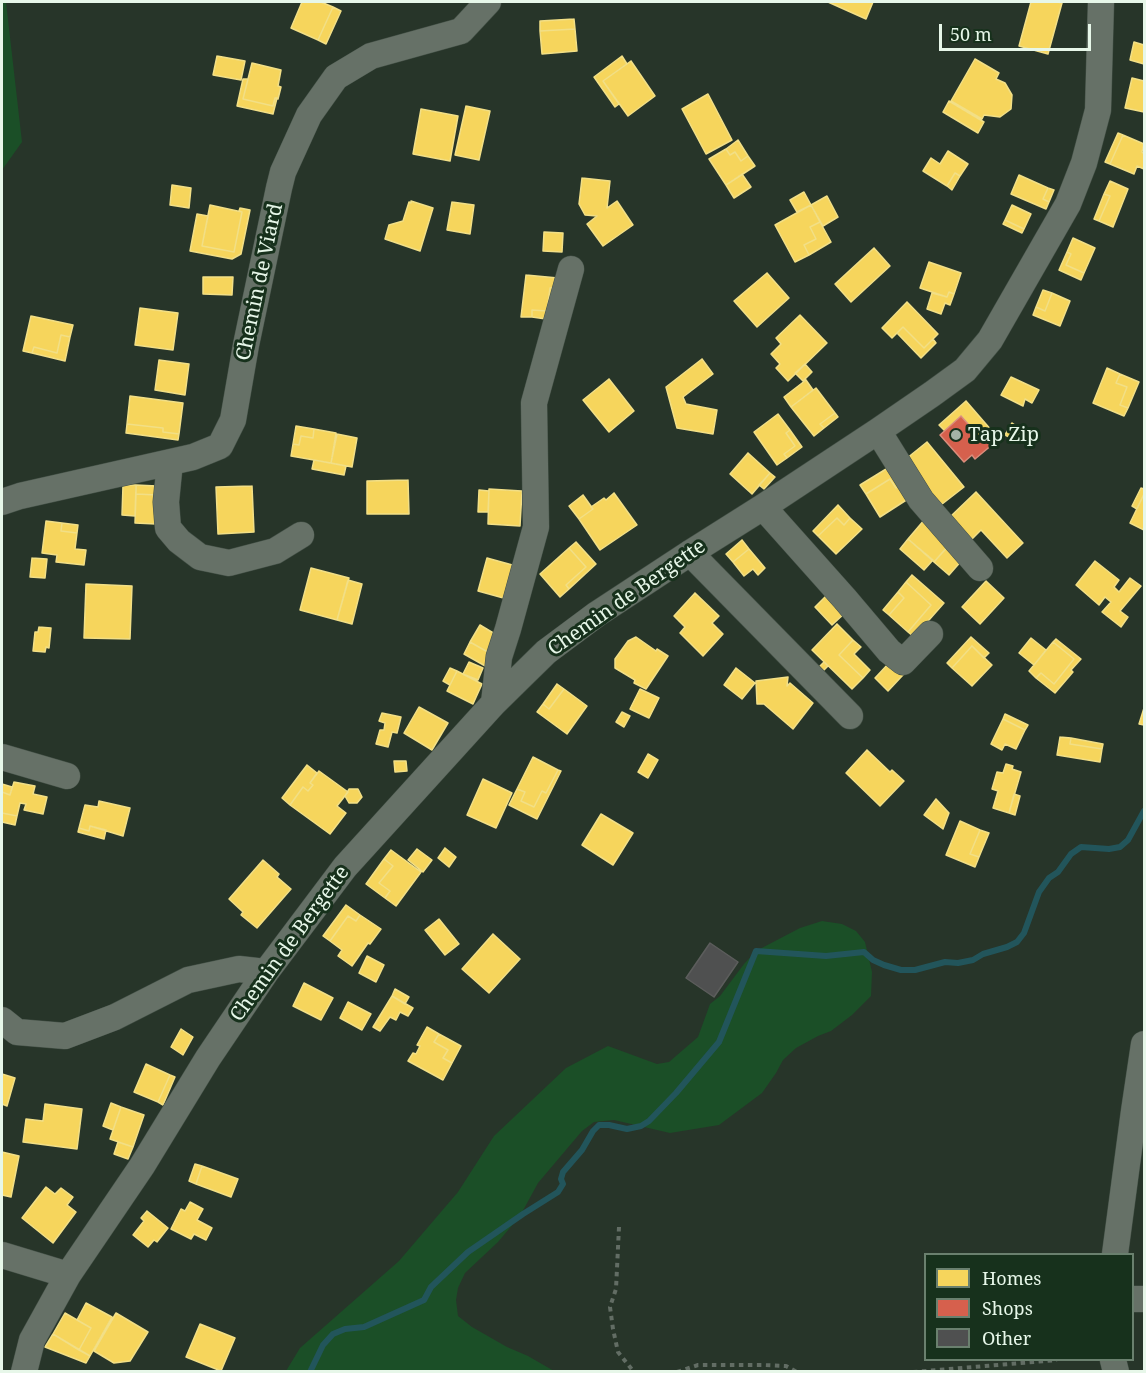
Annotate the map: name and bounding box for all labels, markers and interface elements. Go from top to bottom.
scale bar [942,12,1094,50]
text: 50 m [950,22,992,46]
street label: Chemin de Viard [232,201,288,363]
place label: Tap Zip [968,423,1039,447]
marker: Tap Zip [949,428,963,442]
street label: Chemin de Bergette [544,535,710,661]
street label: Chemin de Bergette [225,861,355,1027]
legend [924,1253,1134,1361]
text: Homes [982,1266,1041,1290]
text: Shops [982,1296,1033,1320]
text: Other [982,1326,1031,1350]

